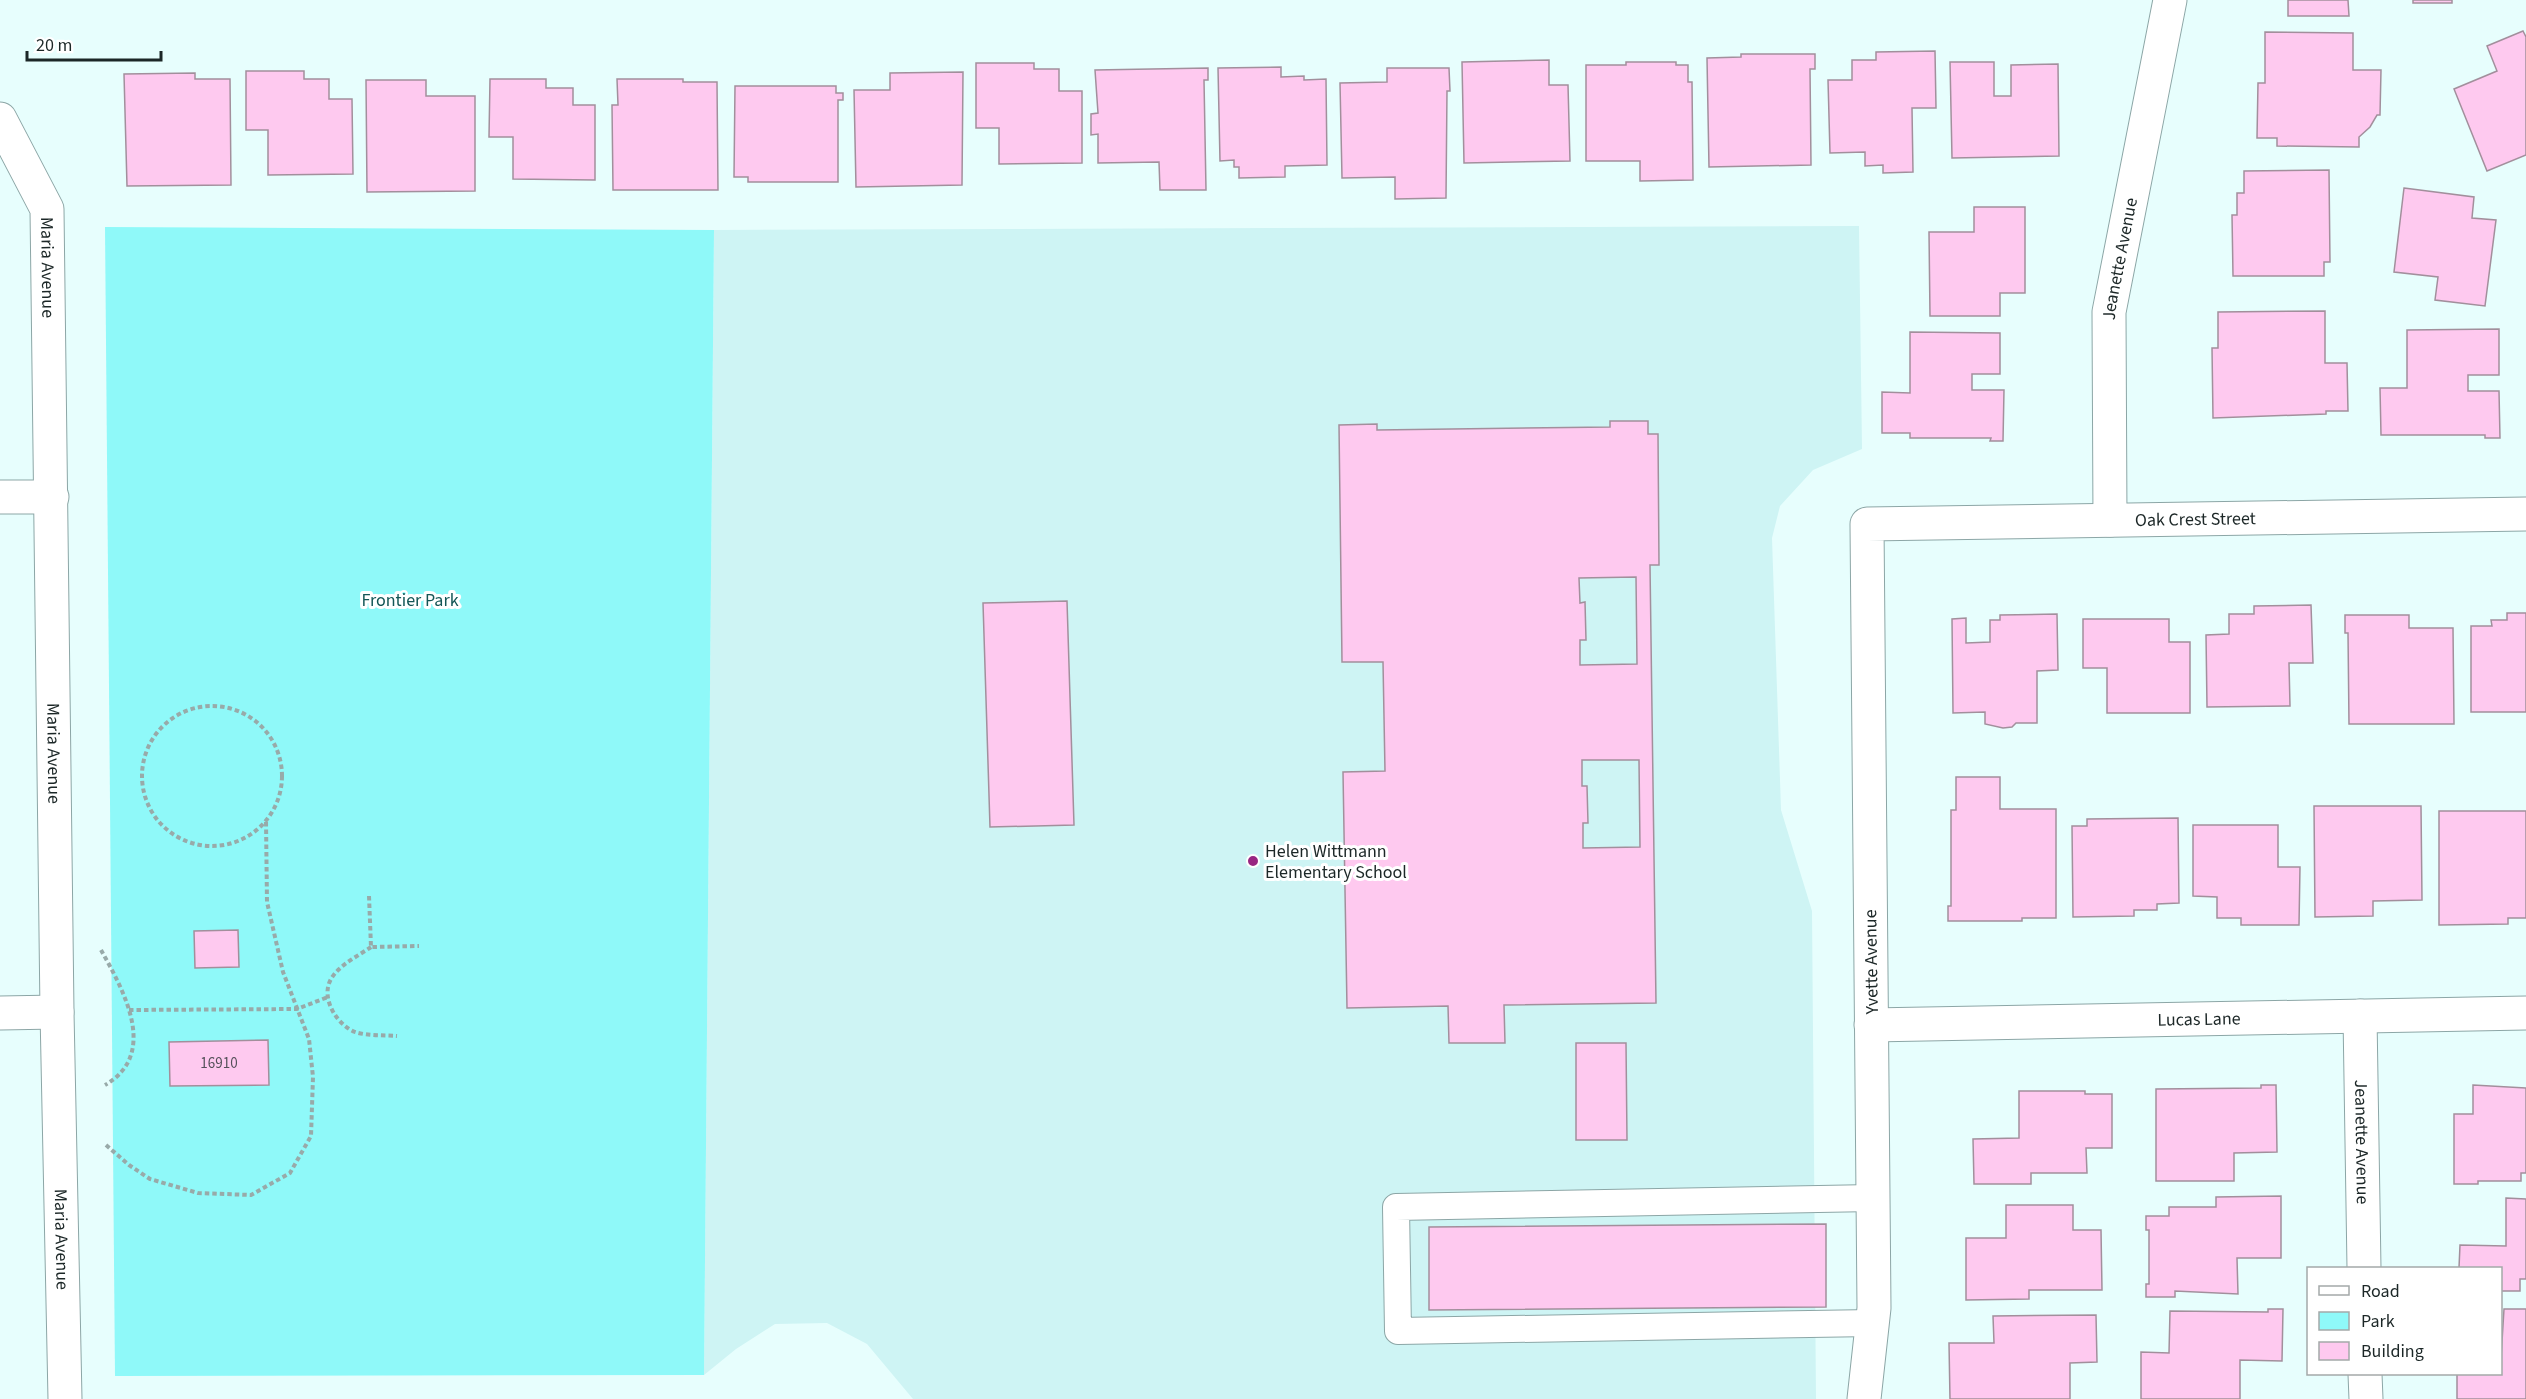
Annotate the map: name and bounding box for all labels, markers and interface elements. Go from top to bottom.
scale bar [27,24,160,62]
text: 20 m [36,33,72,58]
street label: Jeanette Avenue [2097,195,2144,320]
street label: Maria Avenue [34,217,60,318]
street label: Oak Crest Street [2135,506,2256,533]
park label: Frontier Park [361,588,459,613]
street label: Maria Avenue [40,703,66,804]
place label: Helen Wittmann Elementary School [1265,839,1407,885]
marker: Helen Wittmann Elementary School [1246,854,1260,868]
street label: Yvette Avenue [1858,909,1885,1016]
street label: Lucas Lane [2157,1006,2241,1033]
house number: 16910 [200,1053,238,1074]
street label: Jeanette Avenue [2348,1079,2375,1205]
street label: Maria Avenue [48,1189,75,1290]
legend [2307,1267,2502,1375]
text: Road [2361,1279,2400,1304]
text: Park [2361,1309,2395,1334]
text: Building [2361,1339,2424,1364]

